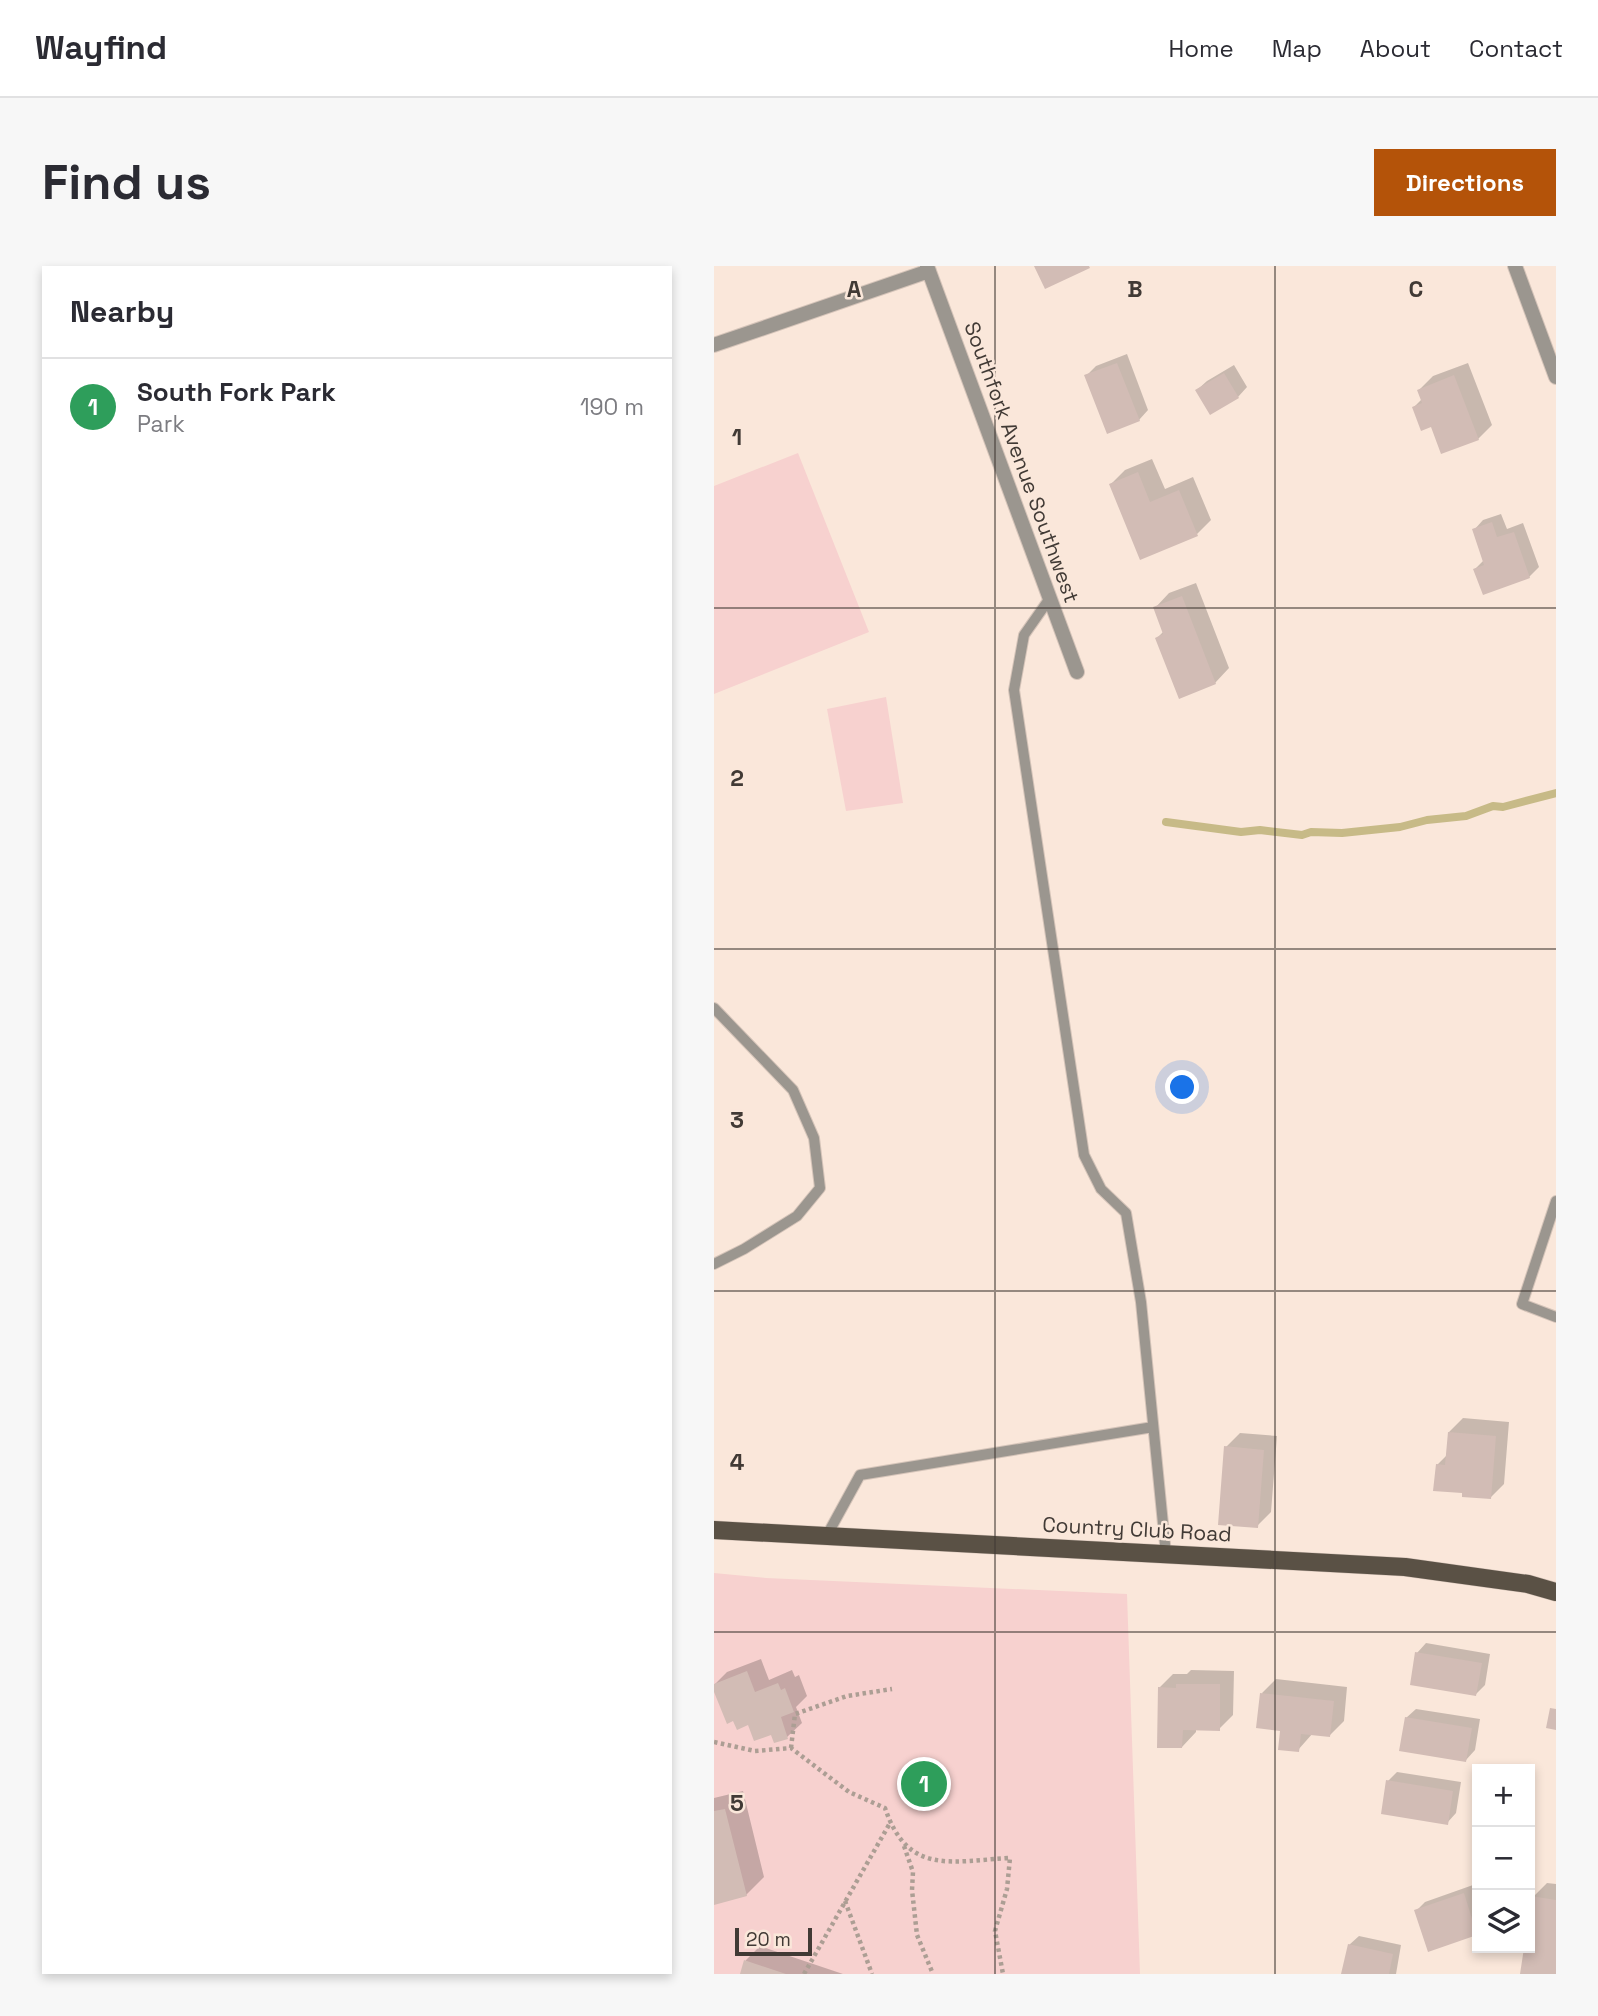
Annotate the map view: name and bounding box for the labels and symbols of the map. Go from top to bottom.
text: A [847,274,862,304]
text: B [1127,274,1143,304]
text: C [1409,274,1423,304]
street label: Southfork Avenue Southwest [958,318,1086,606]
text: 1 [732,422,742,452]
text: 2 [730,763,744,793]
your location [1165,1070,1199,1104]
text: 3 [730,1105,744,1135]
text: 4 [730,1447,745,1477]
street label: Country Club Road [1042,1511,1232,1547]
pin: 1 [901,1758,947,1810]
text: 5 [730,1788,744,1818]
scale bar [735,1925,812,1957]

